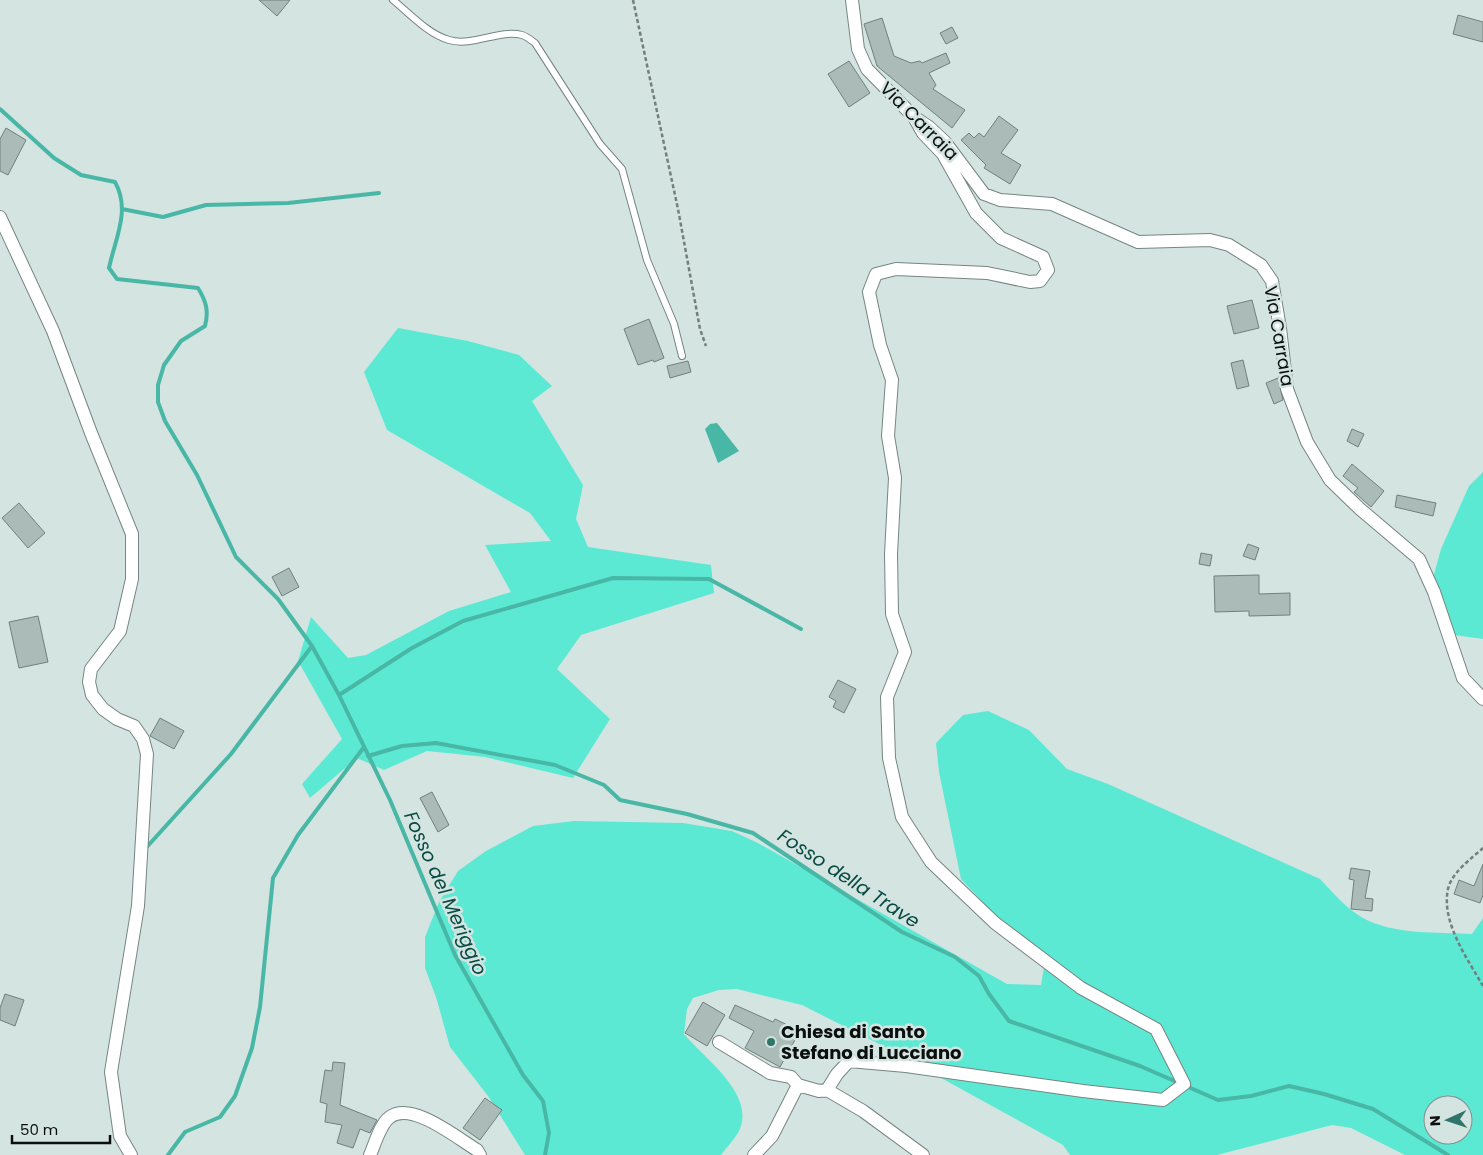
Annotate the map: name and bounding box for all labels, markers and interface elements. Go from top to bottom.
street label: Via Carraia [875,76,964,165]
street label: Via Carraia [1258,284,1301,388]
water label: Fosso del Meriggio [397,807,494,979]
water label: Fosso della Trave [772,822,925,935]
place label: Chiesa di Santo Stefano di Lucciano [781,1019,962,1065]
marker: Chiesa di Santo Stefano di Lucciano [765,1036,777,1048]
north arrow [1423,1095,1473,1145]
scale bar [12,1112,110,1144]
text: N [1425,1115,1445,1126]
text: 50 m [20,1119,58,1140]

